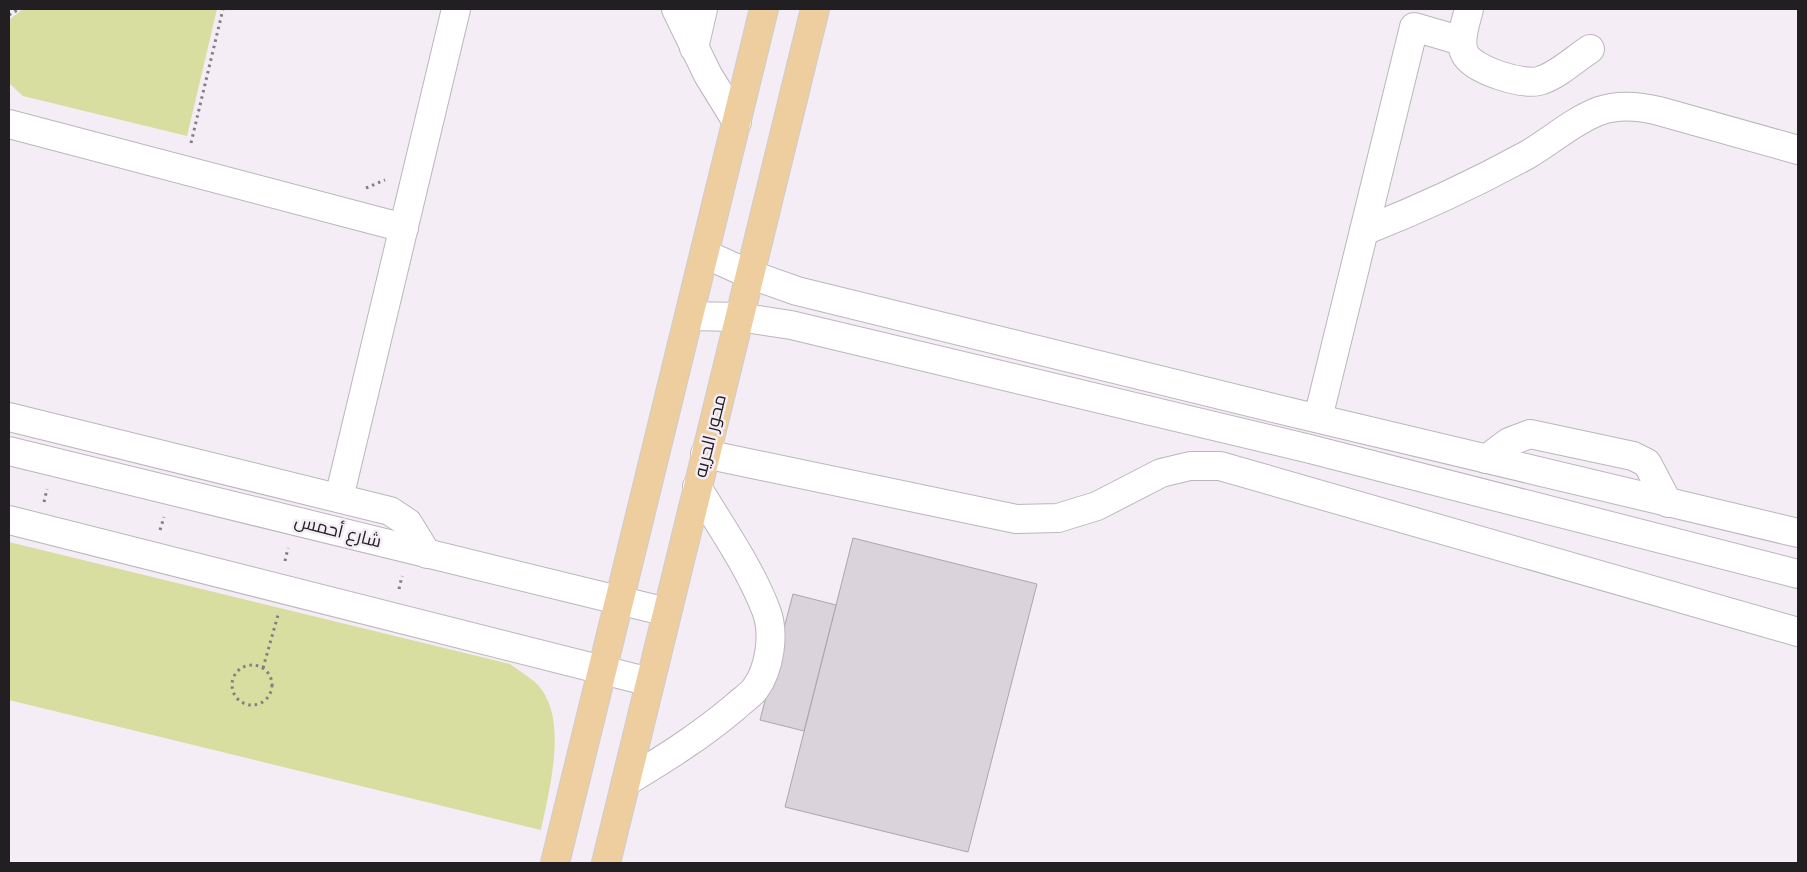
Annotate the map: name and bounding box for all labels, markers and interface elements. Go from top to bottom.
street label: محور الحريه [688,392,731,480]
street label: شارع أحمس [292,509,384,553]

